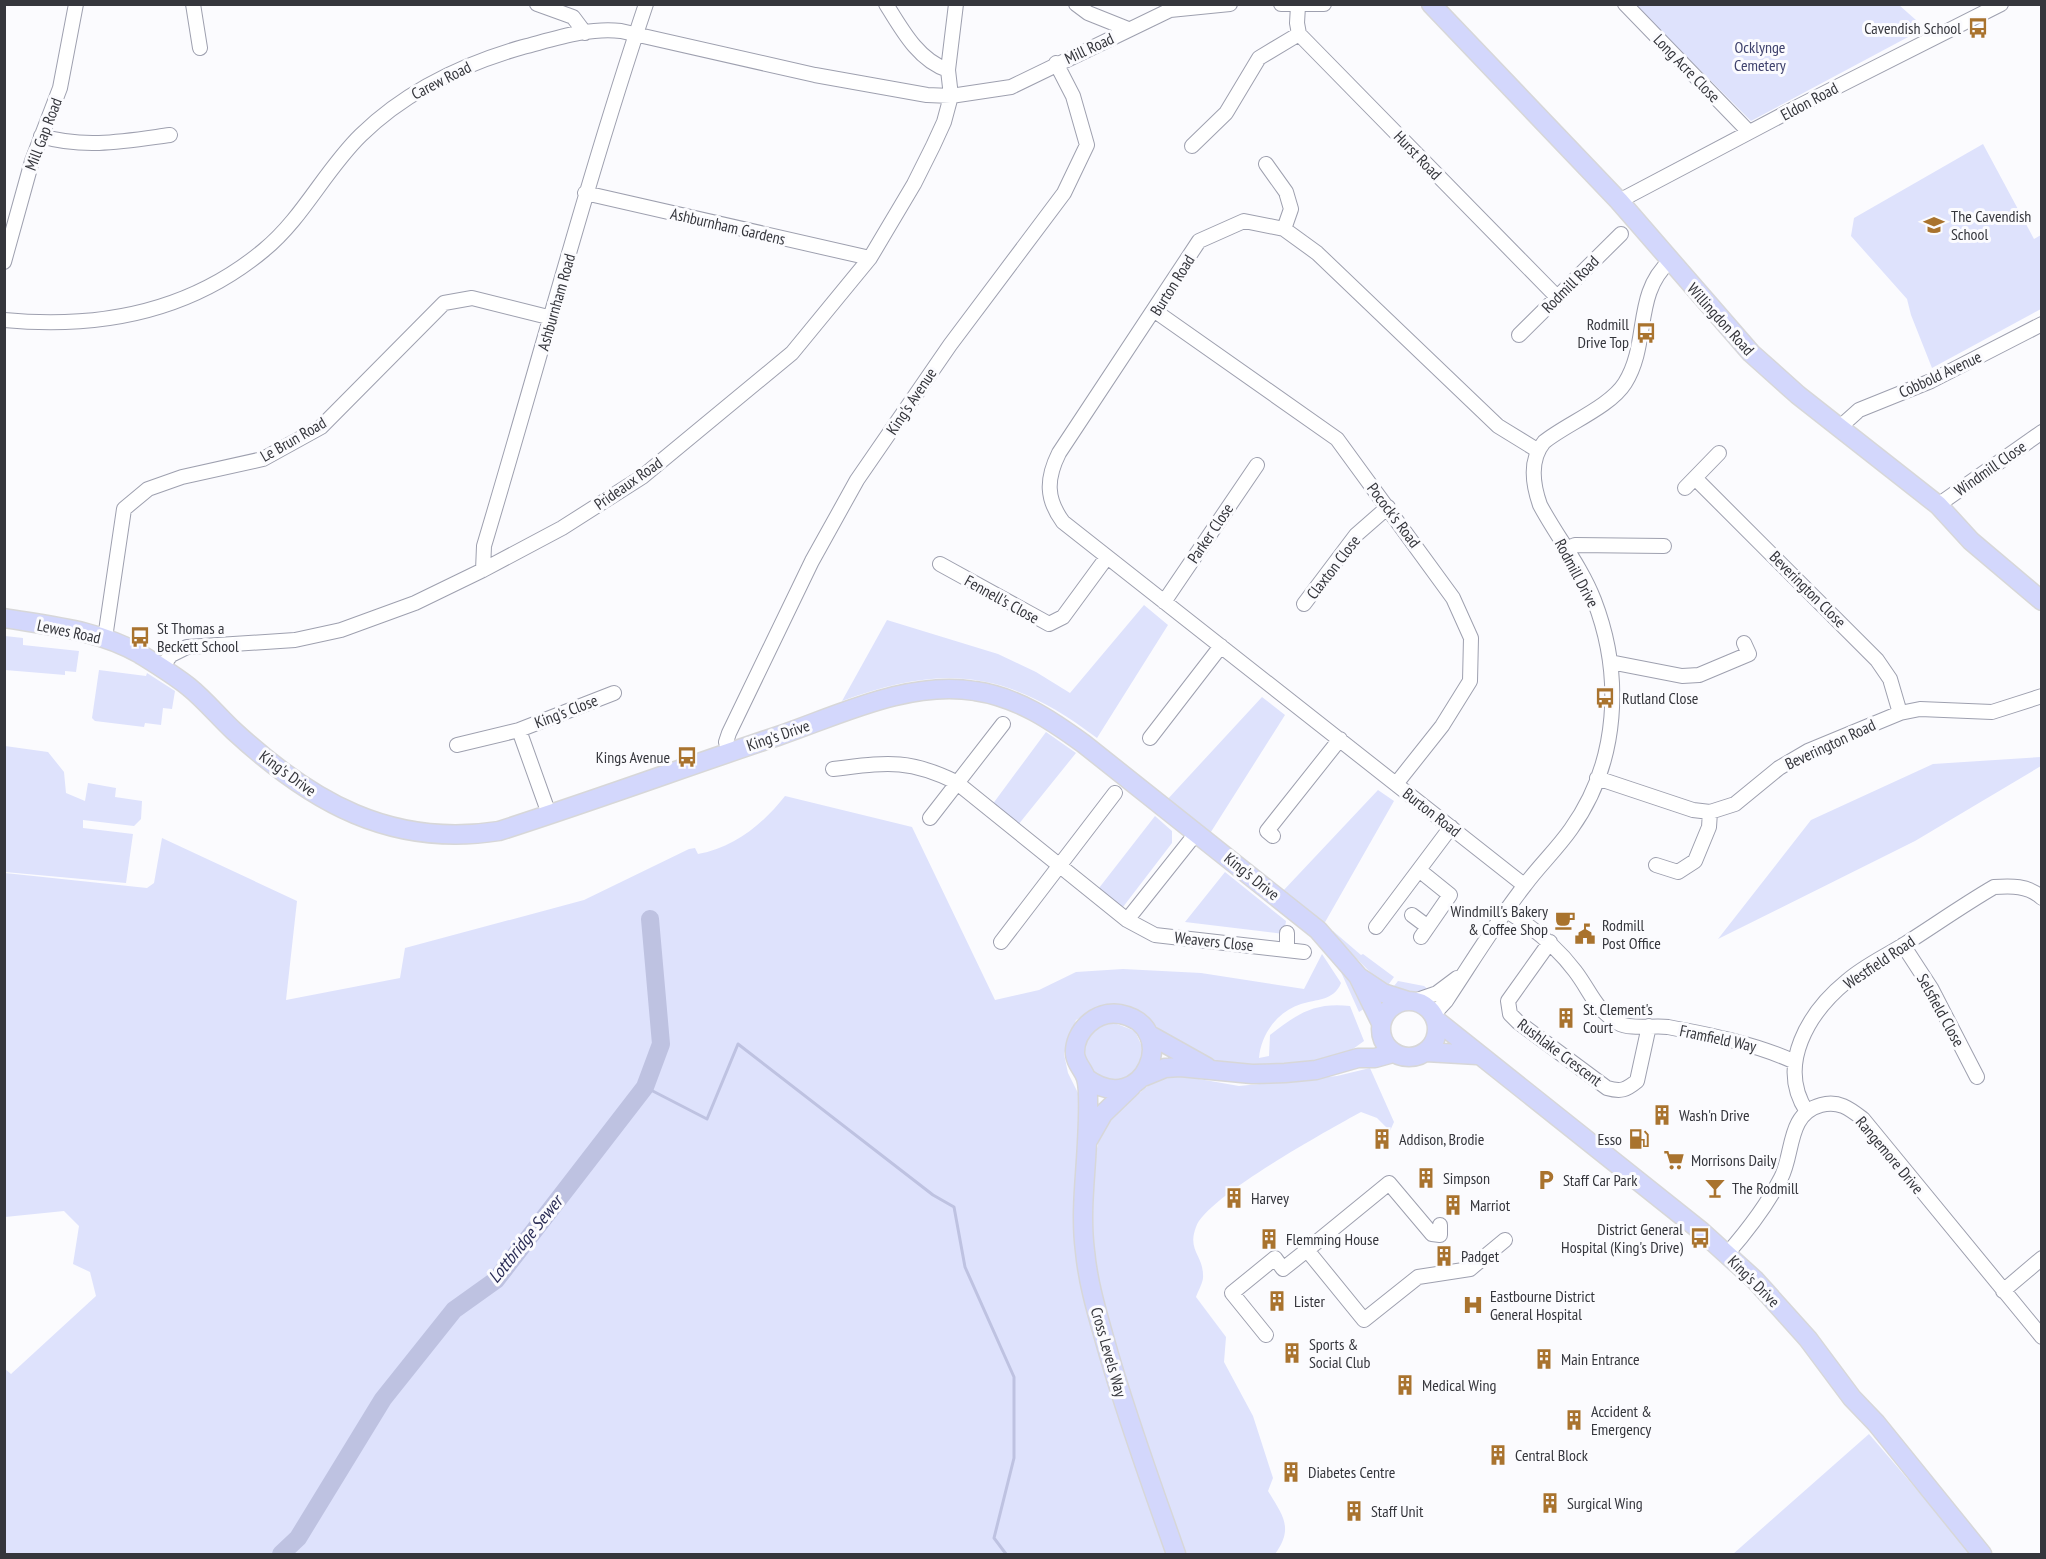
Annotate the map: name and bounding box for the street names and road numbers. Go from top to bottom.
street label: Mill Road [1061,28,1117,68]
street label: Long Acre Close [1650,30,1724,106]
street label: Carew Road [408,56,474,103]
street label: Eldon Road [1777,78,1841,124]
street label: Mill Gap Road [20,95,66,173]
street label: Hurst Road [1390,126,1446,184]
street label: Ashburnham Gardens [669,203,787,249]
street label: Ashburnham Road [533,251,579,353]
street label: Burton Road [1145,251,1199,319]
street label: Rodmill Road [1537,251,1603,317]
street label: Willingdon Road [1683,279,1759,359]
street label: Cobbold Avenue [1896,346,1984,402]
street label: King's Avenue [881,364,941,438]
street label: Le Brun Road [257,412,329,466]
street label: Windmill Close [1950,436,2030,500]
street label: Prideaux Road [590,452,666,514]
street label: Pocock's Road [1363,479,1425,551]
street label: Parker Close [1183,499,1237,567]
street label: Claxton Close [1302,531,1364,603]
street label: Rodmill Drive [1551,535,1603,611]
street label: Beverington Close [1766,547,1850,631]
street label: Fennell's Close [961,570,1043,628]
street label: Lewes Road [35,615,103,647]
street label: King's Close [532,690,600,732]
street label: Beverington Road [1782,714,1878,774]
street label: King's Drive [744,715,812,755]
street label: King's Drive [256,746,320,800]
street label: Burton Road [1399,783,1465,841]
street label: King's Drive [1220,848,1284,904]
street label: Weavers Close [1174,927,1254,955]
street label: Westfield Road [1840,931,1918,993]
street label: Selsfield Close [1913,970,1969,1050]
street label: Rushlake Crescent [1514,1014,1607,1091]
street label: Framfield Way [1678,1020,1758,1056]
street label: Rangemore Drive [1852,1112,1928,1198]
street label: King's Drive [1724,1251,1784,1311]
street label: Cross Levels Way [1087,1305,1131,1399]

